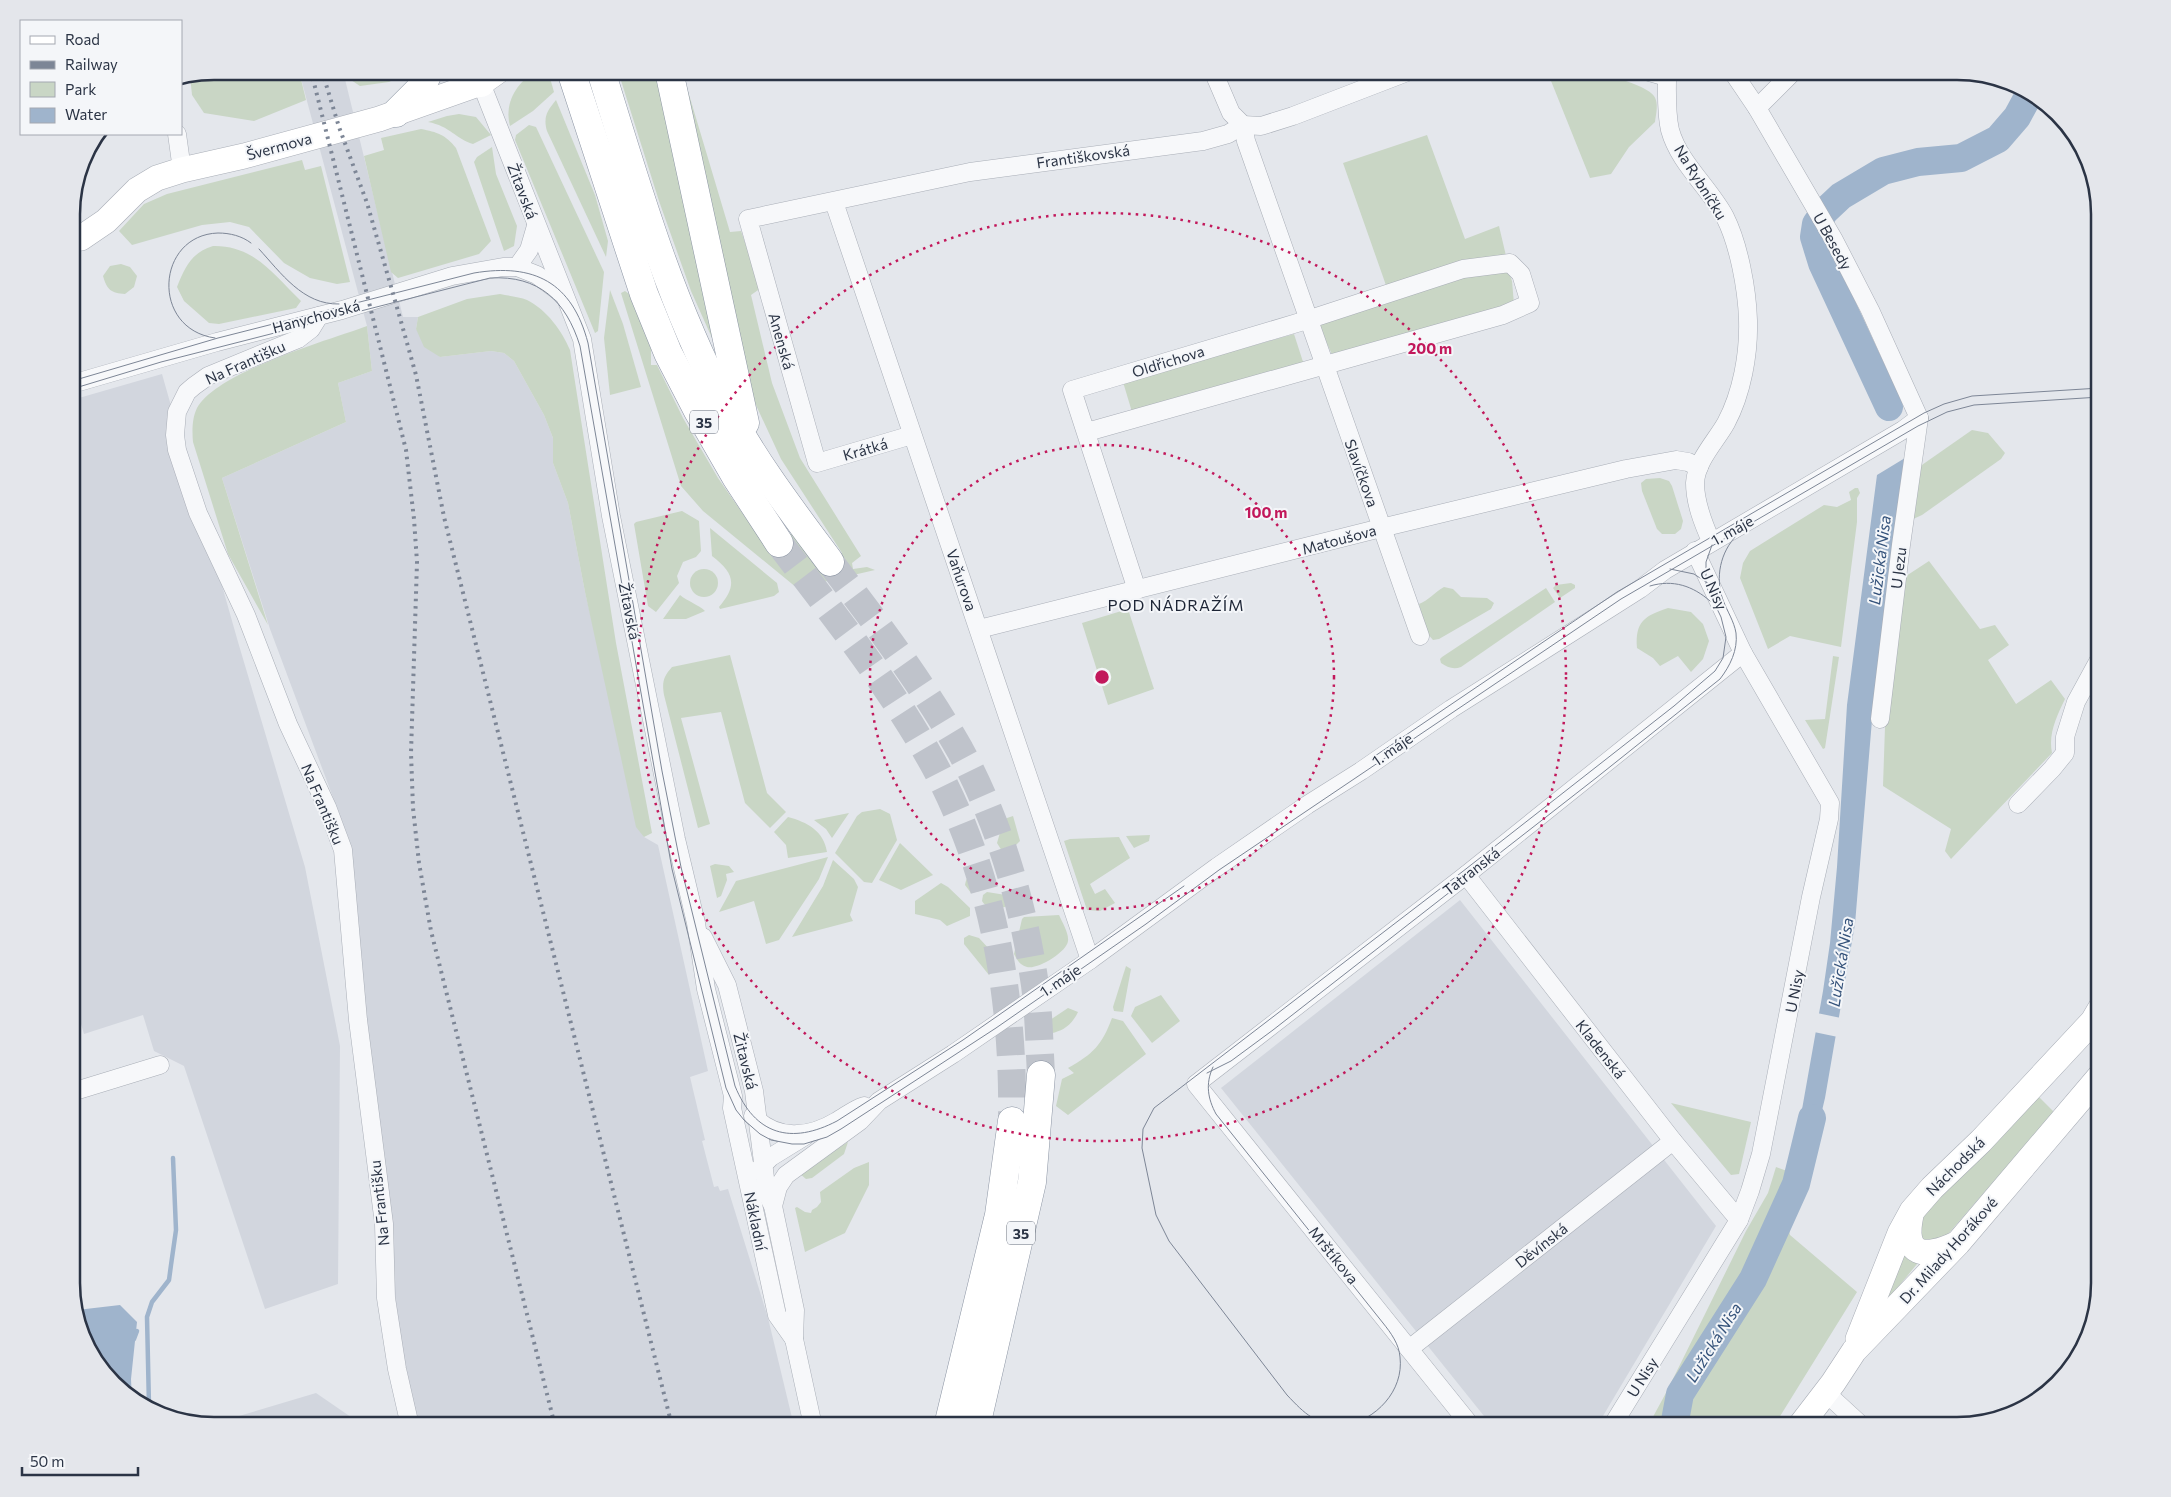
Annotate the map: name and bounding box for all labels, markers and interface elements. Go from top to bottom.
legend [20,20,182,135]
text: Road [65,30,100,48]
text: Railway [65,55,118,73]
text: Park [65,80,96,98]
text: Water [65,105,107,123]
street label: Švermova [244,128,314,163]
street label: Františkovská [1035,141,1131,171]
street label: Na Rybníčku [1671,141,1731,223]
street label: Žitavská [504,160,543,221]
street label: U Besedy [1810,209,1856,273]
street label: Hanychovská [270,296,362,336]
street label: Anenská [765,311,799,371]
street label: Na Františku [202,336,288,388]
text: 200 m [1408,339,1452,357]
street label: Oldřichova [1130,341,1206,381]
road number: 35 [690,411,718,434]
street label: Krátká [841,434,889,464]
street label: Slavíčkova [1341,437,1383,509]
text: 100 m [1245,503,1287,521]
street label: 1. máje [1708,511,1756,549]
water label: Lužická Nisa [1864,514,1894,606]
street label: Matoušova [1300,520,1378,558]
street label: U Jezu [1887,546,1909,590]
street label: Vaňurova [943,547,981,613]
street label: U Nisy [1697,566,1731,613]
street label: Žitavská [616,581,645,641]
district label: POD NÁDRAŽÍM [1107,595,1245,614]
centre of rings [1093,668,1111,686]
street label: 1. máje [1368,729,1416,769]
street label: Na Františku [298,761,348,847]
street label: Tatranská [1439,843,1503,899]
water label: Lužická Nisa [1824,916,1856,1008]
street label: 1. máje [1036,960,1084,1000]
street label: U Nisy [1781,968,1807,1014]
street label: Kladenská [1572,1016,1630,1082]
street label: Žitavská [730,1030,763,1091]
street label: Náchodská [1922,1133,1988,1199]
street label: Na Františku [366,1159,392,1247]
street label: Nákladní [741,1190,771,1253]
street label: Dr. Milady Horákové [1895,1193,2001,1307]
street label: Děvínská [1511,1219,1571,1271]
road number: 35 [1007,1222,1035,1244]
street label: Mrštíkova [1305,1223,1363,1287]
water label: Lužická Nisa [1681,1299,1745,1385]
street label: U Nisy [1623,1354,1661,1400]
scale bar [22,1444,139,1476]
text: 50 m [30,1452,64,1470]

